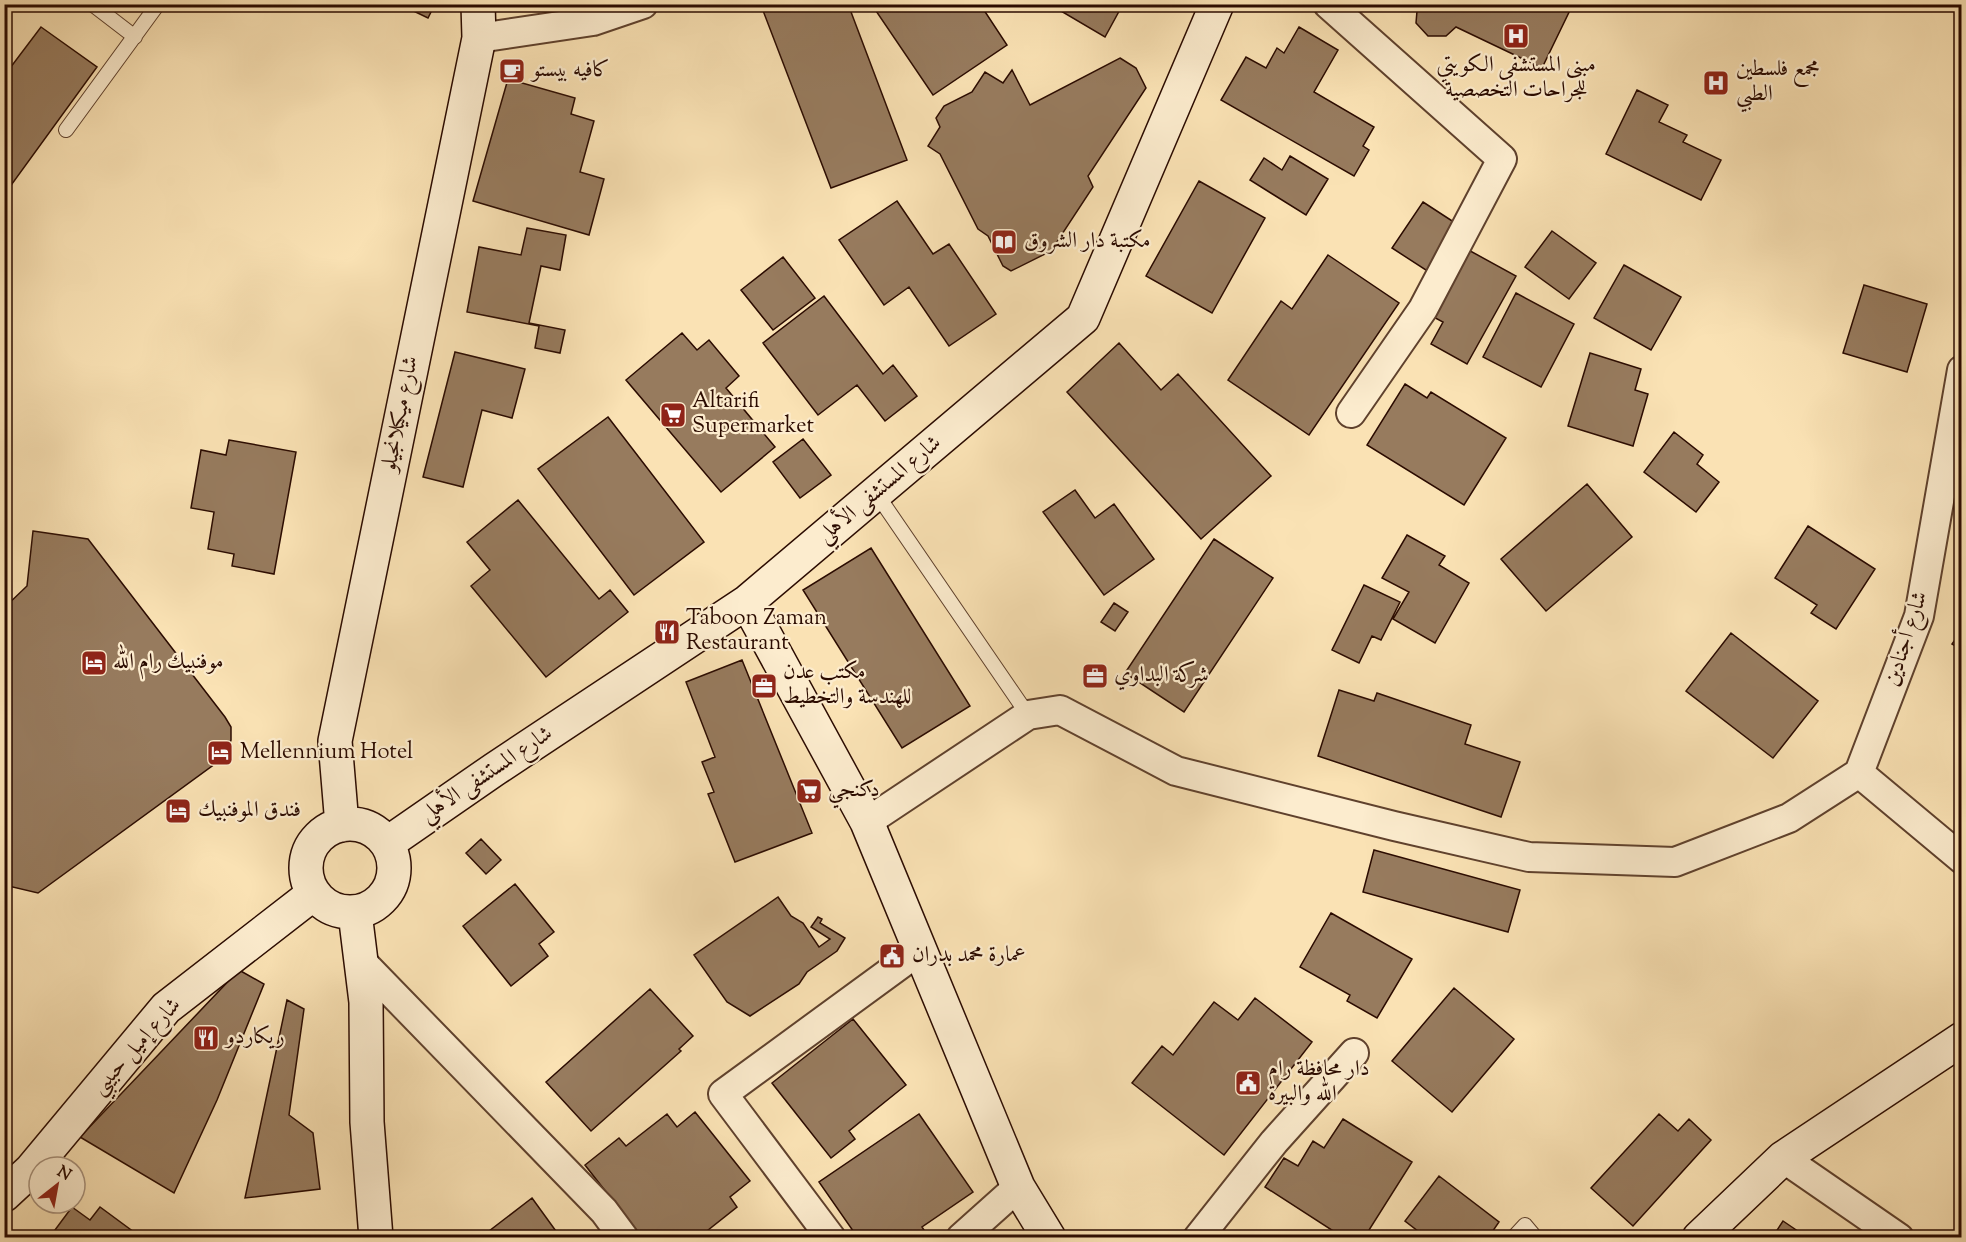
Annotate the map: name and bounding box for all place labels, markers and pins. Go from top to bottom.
hospital icon: مبنى المستشفى الكويتي للجراحات التخصصية [1501,21,1531,51]
place label: مبنى المستشفى الكويتي للجراحات التخصصية [1436,50,1596,107]
place label: مجمع فلسطين الطبي [1736,54,1820,113]
place label: كافيه بيستو [530,55,610,87]
cafe icon: كافيه بيستو [497,56,527,86]
hospital icon: مجمع فلسطين الطبي [1701,68,1731,98]
place label: مكتبة دار الشروق [1024,226,1150,258]
library icon: مكتبة دار الشروق [989,227,1019,257]
place label: Altarifi Supermarket [692,386,814,443]
supermarket icon: Altarifi Supermarket [658,400,688,430]
place label: Taboon Zaman Restaurant [686,603,827,660]
restaurant icon: Taboon Zaman Restaurant [652,617,682,647]
place label: موفنبيك رام الله [113,643,224,680]
hotel icon: موفنبيك رام الله [79,648,109,678]
place label: مكتب عدن للهندسة والتخطيط [783,657,911,714]
place label: شركة البداوي [1114,660,1209,692]
office icon: شركة البداوي [1080,661,1110,691]
office icon: مكتب عدن للهندسة والتخطيط [749,671,779,701]
place label: Mellennium Hotel [240,737,413,769]
hotel icon: Mellennium Hotel [205,738,235,768]
place label: دكنجي [828,775,880,809]
supermarket icon: دكنجي [794,776,824,806]
place label: فندق الموفنبيك [198,795,301,827]
hotel icon: فندق الموفنبيك [163,796,193,826]
place label: عمارة محمد بدران [912,940,1026,972]
public building icon: عمارة محمد بدران [877,941,907,971]
place label: ريكاردو [224,1022,285,1054]
restaurant icon: ريكاردو [191,1023,221,1053]
place label: دار محافظة رام الله والبيرة [1268,1054,1370,1111]
public building icon: دار محافظة رام الله والبيرة [1233,1068,1263,1098]

